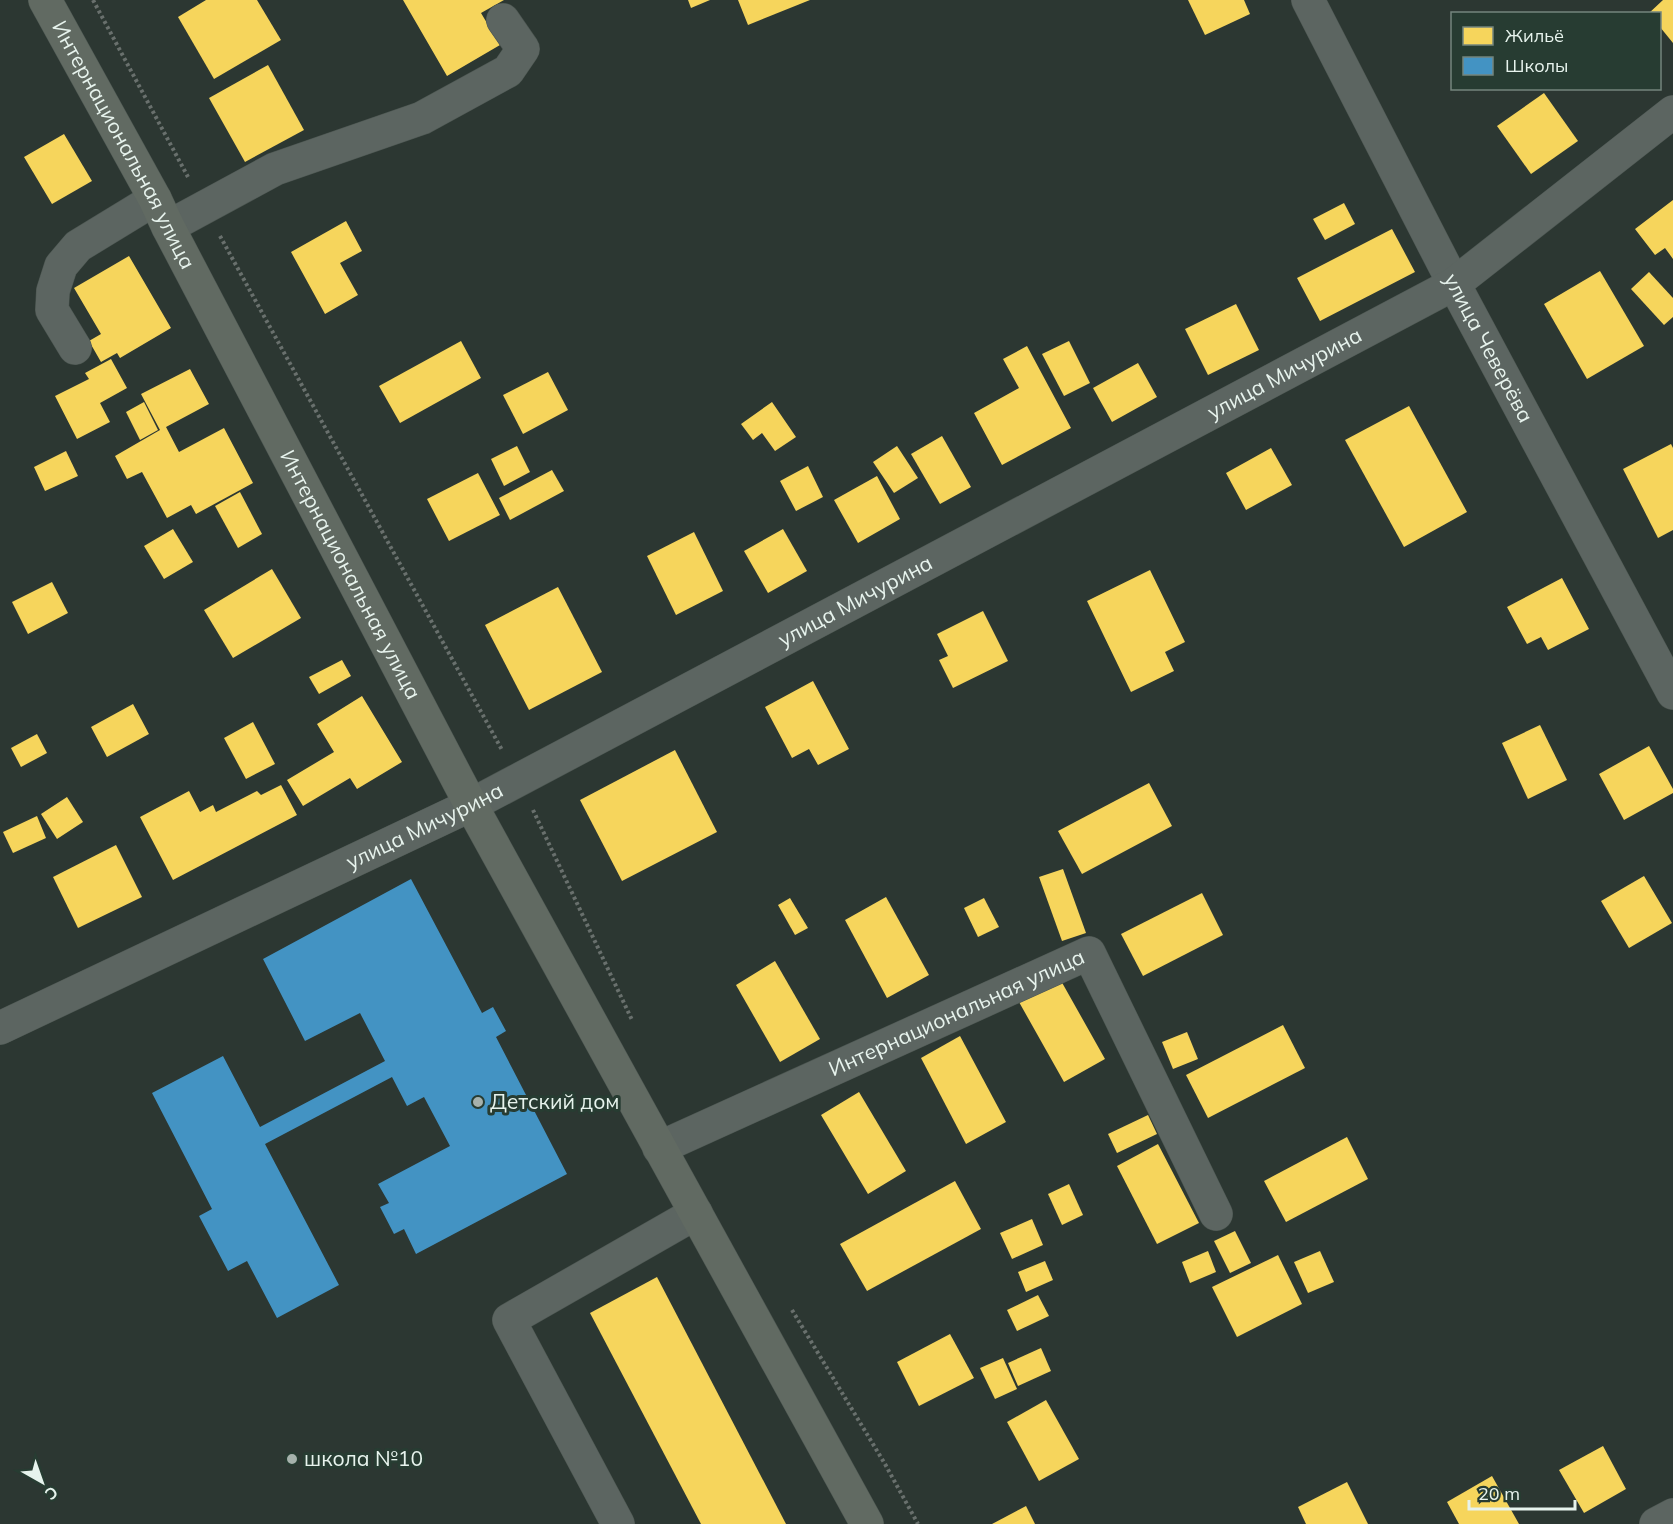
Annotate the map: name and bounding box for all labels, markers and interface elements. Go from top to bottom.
legend [1451,12,1661,90]
street label: Интернациональная улица [47,16,202,273]
text: Жильё [1505,24,1564,47]
text: Школы [1505,54,1568,77]
street label: улица Чеверёва [1439,269,1540,427]
street label: улица Мичурина [1203,321,1366,424]
street label: Интернациональная улица [275,445,427,704]
street label: улица Мичурина [773,549,936,652]
street label: улица Мичурина [341,777,507,874]
street label: Интернациональная улица [824,943,1088,1081]
place label: Детский дом [490,1088,619,1114]
marker: Детский дом [471,1095,485,1109]
place label: школа №10 [304,1445,423,1471]
north arrow [12,1452,72,1512]
marker: школа №10 [285,1452,299,1466]
scale bar [1469,1473,1576,1511]
text: С [41,1482,62,1505]
text: 20 m [1478,1482,1520,1505]

